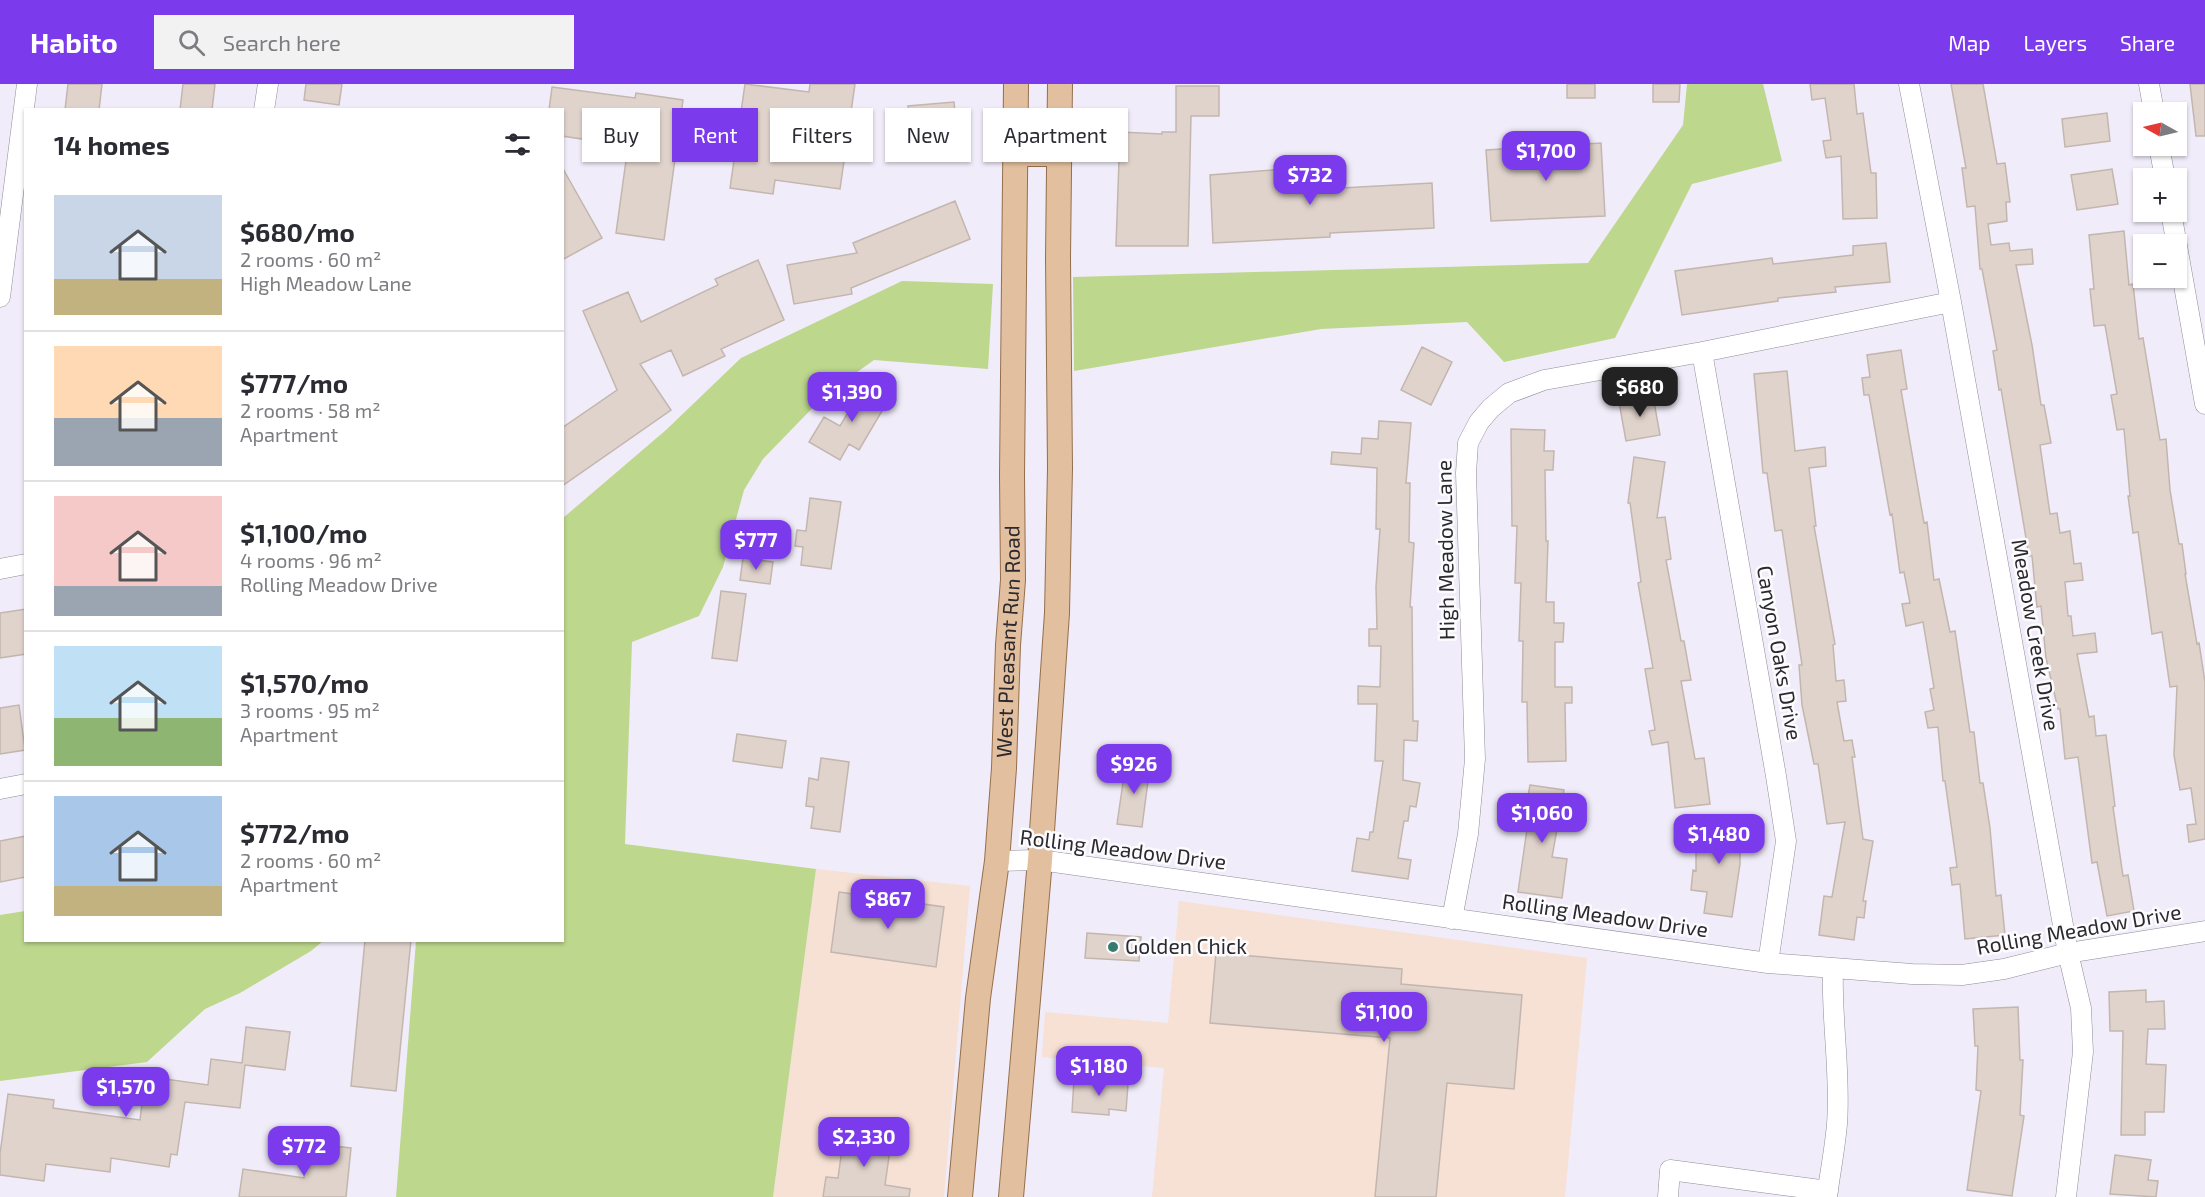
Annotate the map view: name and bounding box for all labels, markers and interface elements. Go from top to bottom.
search box [154,15,574,69]
text: Habito [30,25,118,59]
icon: search [175,26,208,59]
text: Search here [223,29,341,55]
text: Map [1948,30,1990,55]
text: Layers [2023,30,2087,55]
text: Share [2120,30,2175,55]
north arrow [2133,102,2187,156]
map controls [2133,102,2187,288]
chip: Buy [582,108,660,162]
chip: Rent [672,108,758,162]
chip: Filters [770,108,873,162]
chip: New [885,108,971,162]
chip: Apartment [983,108,1128,162]
icon: filters [501,128,534,161]
text: 14 homes [54,129,170,160]
pin: $1,700 [1497,131,1595,182]
text: $1,700 [1516,138,1576,162]
pin: $732 [1274,155,1346,206]
text: $732 [1287,162,1333,186]
button: + [2133,168,2187,222]
text: $680/mo [240,216,355,247]
icon: home [102,219,174,291]
button: − [2133,234,2187,288]
text: 2 rooms · 60 m² [240,247,381,271]
text: High Meadow Lane [240,271,412,295]
text: $777/mo [240,367,348,398]
pin: $680 [1604,367,1676,418]
icon: home [102,370,174,442]
pin: $1,390 [803,372,901,423]
text: $680 [1616,374,1664,398]
text: $1,390 [822,379,882,403]
text: 2 rooms · 58 m² [240,398,381,422]
text: Apartment [240,422,338,446]
street label: High Meadow Lane [1430,460,1459,640]
text: $1,100/mo [240,517,367,548]
icon: home [102,520,174,592]
pin: $777 [720,520,792,571]
street label: West Pleasant Run Road [990,525,1024,758]
text: $777 [734,527,778,551]
street label: Meadow Creek Drive [2007,537,2066,733]
text: 4 rooms · 96 m² [240,548,382,572]
street label: Canyon Oaks Drive [1753,563,1808,742]
text: Rolling Meadow Drive [240,572,438,596]
text: $1,570/mo [240,667,369,698]
icon: home [102,670,174,742]
text: 3 rooms · 95 m² [240,698,380,722]
text: Apartment [240,722,338,746]
pin: $926 [1098,744,1170,795]
text: $926 [1111,751,1157,775]
pin: $1,060 [1493,793,1591,844]
text: $1,060 [1511,800,1573,824]
pin: $1,480 [1670,814,1768,865]
text: $772/mo [240,817,349,848]
icon: home [102,820,174,892]
text: $1,480 [1688,821,1750,845]
street label: Rolling Meadow Drive [1019,823,1228,874]
text: 2 rooms · 60 m² [240,848,381,872]
text: Apartment [240,872,338,896]
pin: $867 [852,879,924,930]
text: $867 [865,886,911,910]
street label: Rolling Meadow Drive [1501,888,1710,941]
street label: Rolling Meadow Drive [1974,898,2183,959]
place label: Golden Chick [1125,933,1247,958]
marker: Golden Chick [1106,940,1120,954]
pin: $1,100 [1335,992,1433,1043]
text: $1,100 [1355,999,1413,1023]
pin: $1,180 [1050,1046,1148,1097]
text: $1,180 [1070,1053,1128,1077]
pin: $1,570 [77,1067,175,1118]
text: $1,570 [96,1074,156,1098]
pin: $2,330 [815,1117,913,1168]
text: $2,330 [832,1124,896,1148]
pin: $772 [268,1126,340,1177]
text: $772 [282,1133,326,1157]

